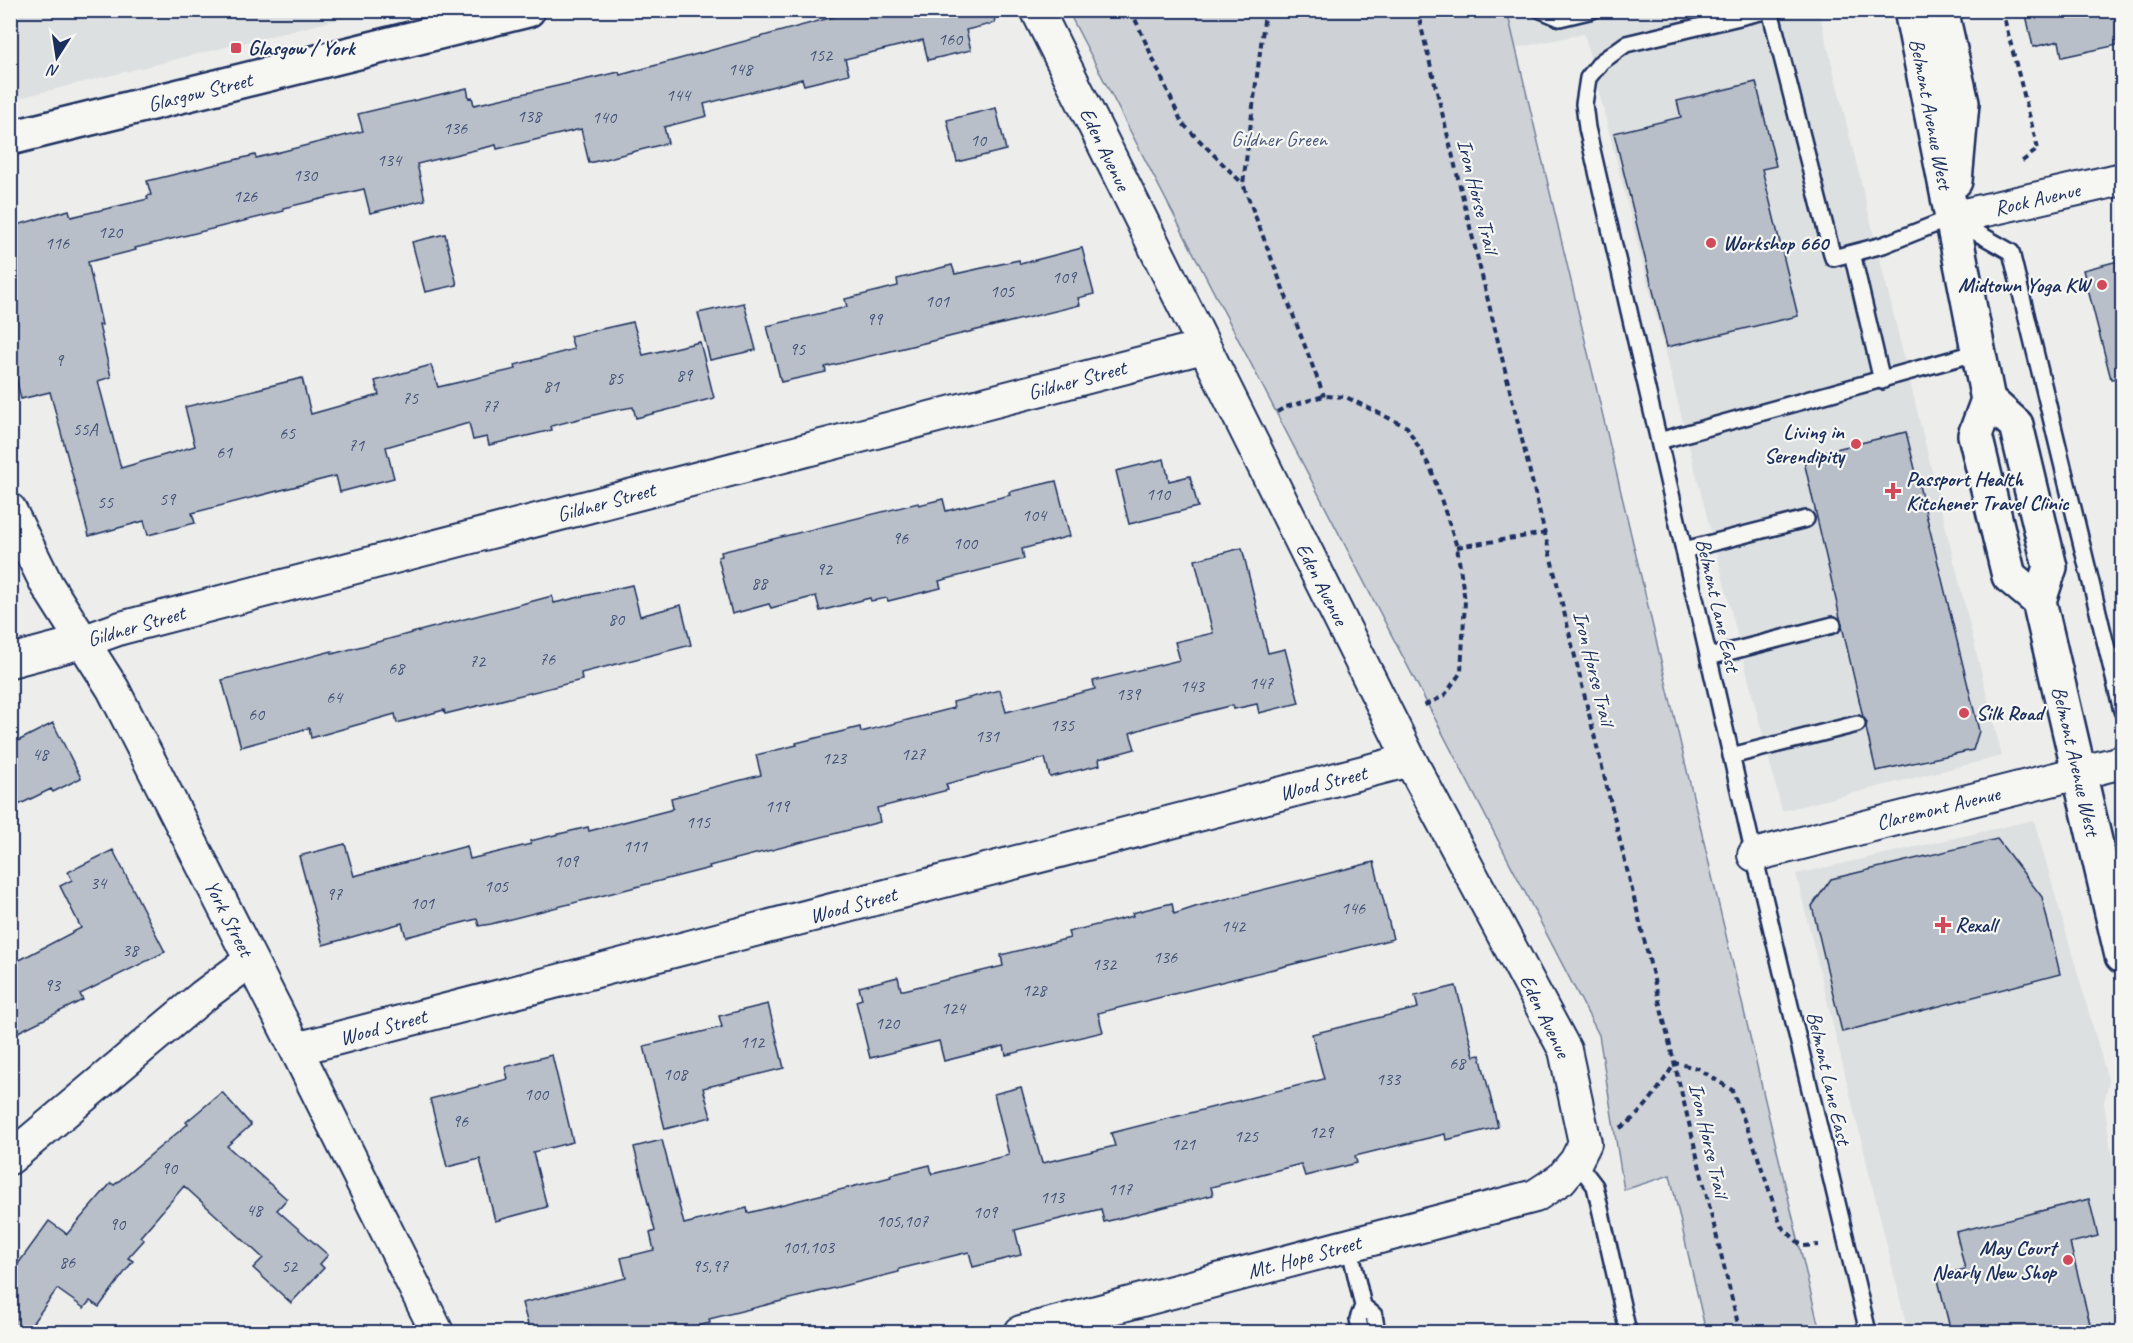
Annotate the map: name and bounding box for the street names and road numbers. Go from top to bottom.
street label: Belmont Avenue West [1904,37,1959,193]
street label: Glasgow Street [145,66,257,117]
street label: Eden Avenue [1074,103,1137,197]
street label: Iron Horse Trail [1451,136,1506,259]
street label: Rock Avenue [1992,176,2084,221]
street label: Gildner Street [1025,354,1131,406]
street label: Gildner Street [554,476,660,528]
street label: Belmont Lane East [1690,536,1746,676]
street label: Eden Avenue [1290,538,1355,632]
street label: Gildner Street [84,599,190,652]
street label: Iron Horse Trail [1567,608,1622,731]
street label: Belmont Avenue West [2046,684,2106,840]
street label: Wood Street [1277,759,1371,806]
street label: Claremont Avenue [1874,780,2003,836]
street label: York Street [199,875,260,962]
street label: Wood Street [807,880,901,929]
street label: Eden Avenue [1514,970,1577,1064]
street label: Wood Street [337,1002,431,1051]
street label: Belmont Lane East [1801,1009,1857,1149]
street label: Iron Horse Trail [1683,1080,1736,1203]
street label: Mt. Hope Street [1245,1229,1365,1285]

